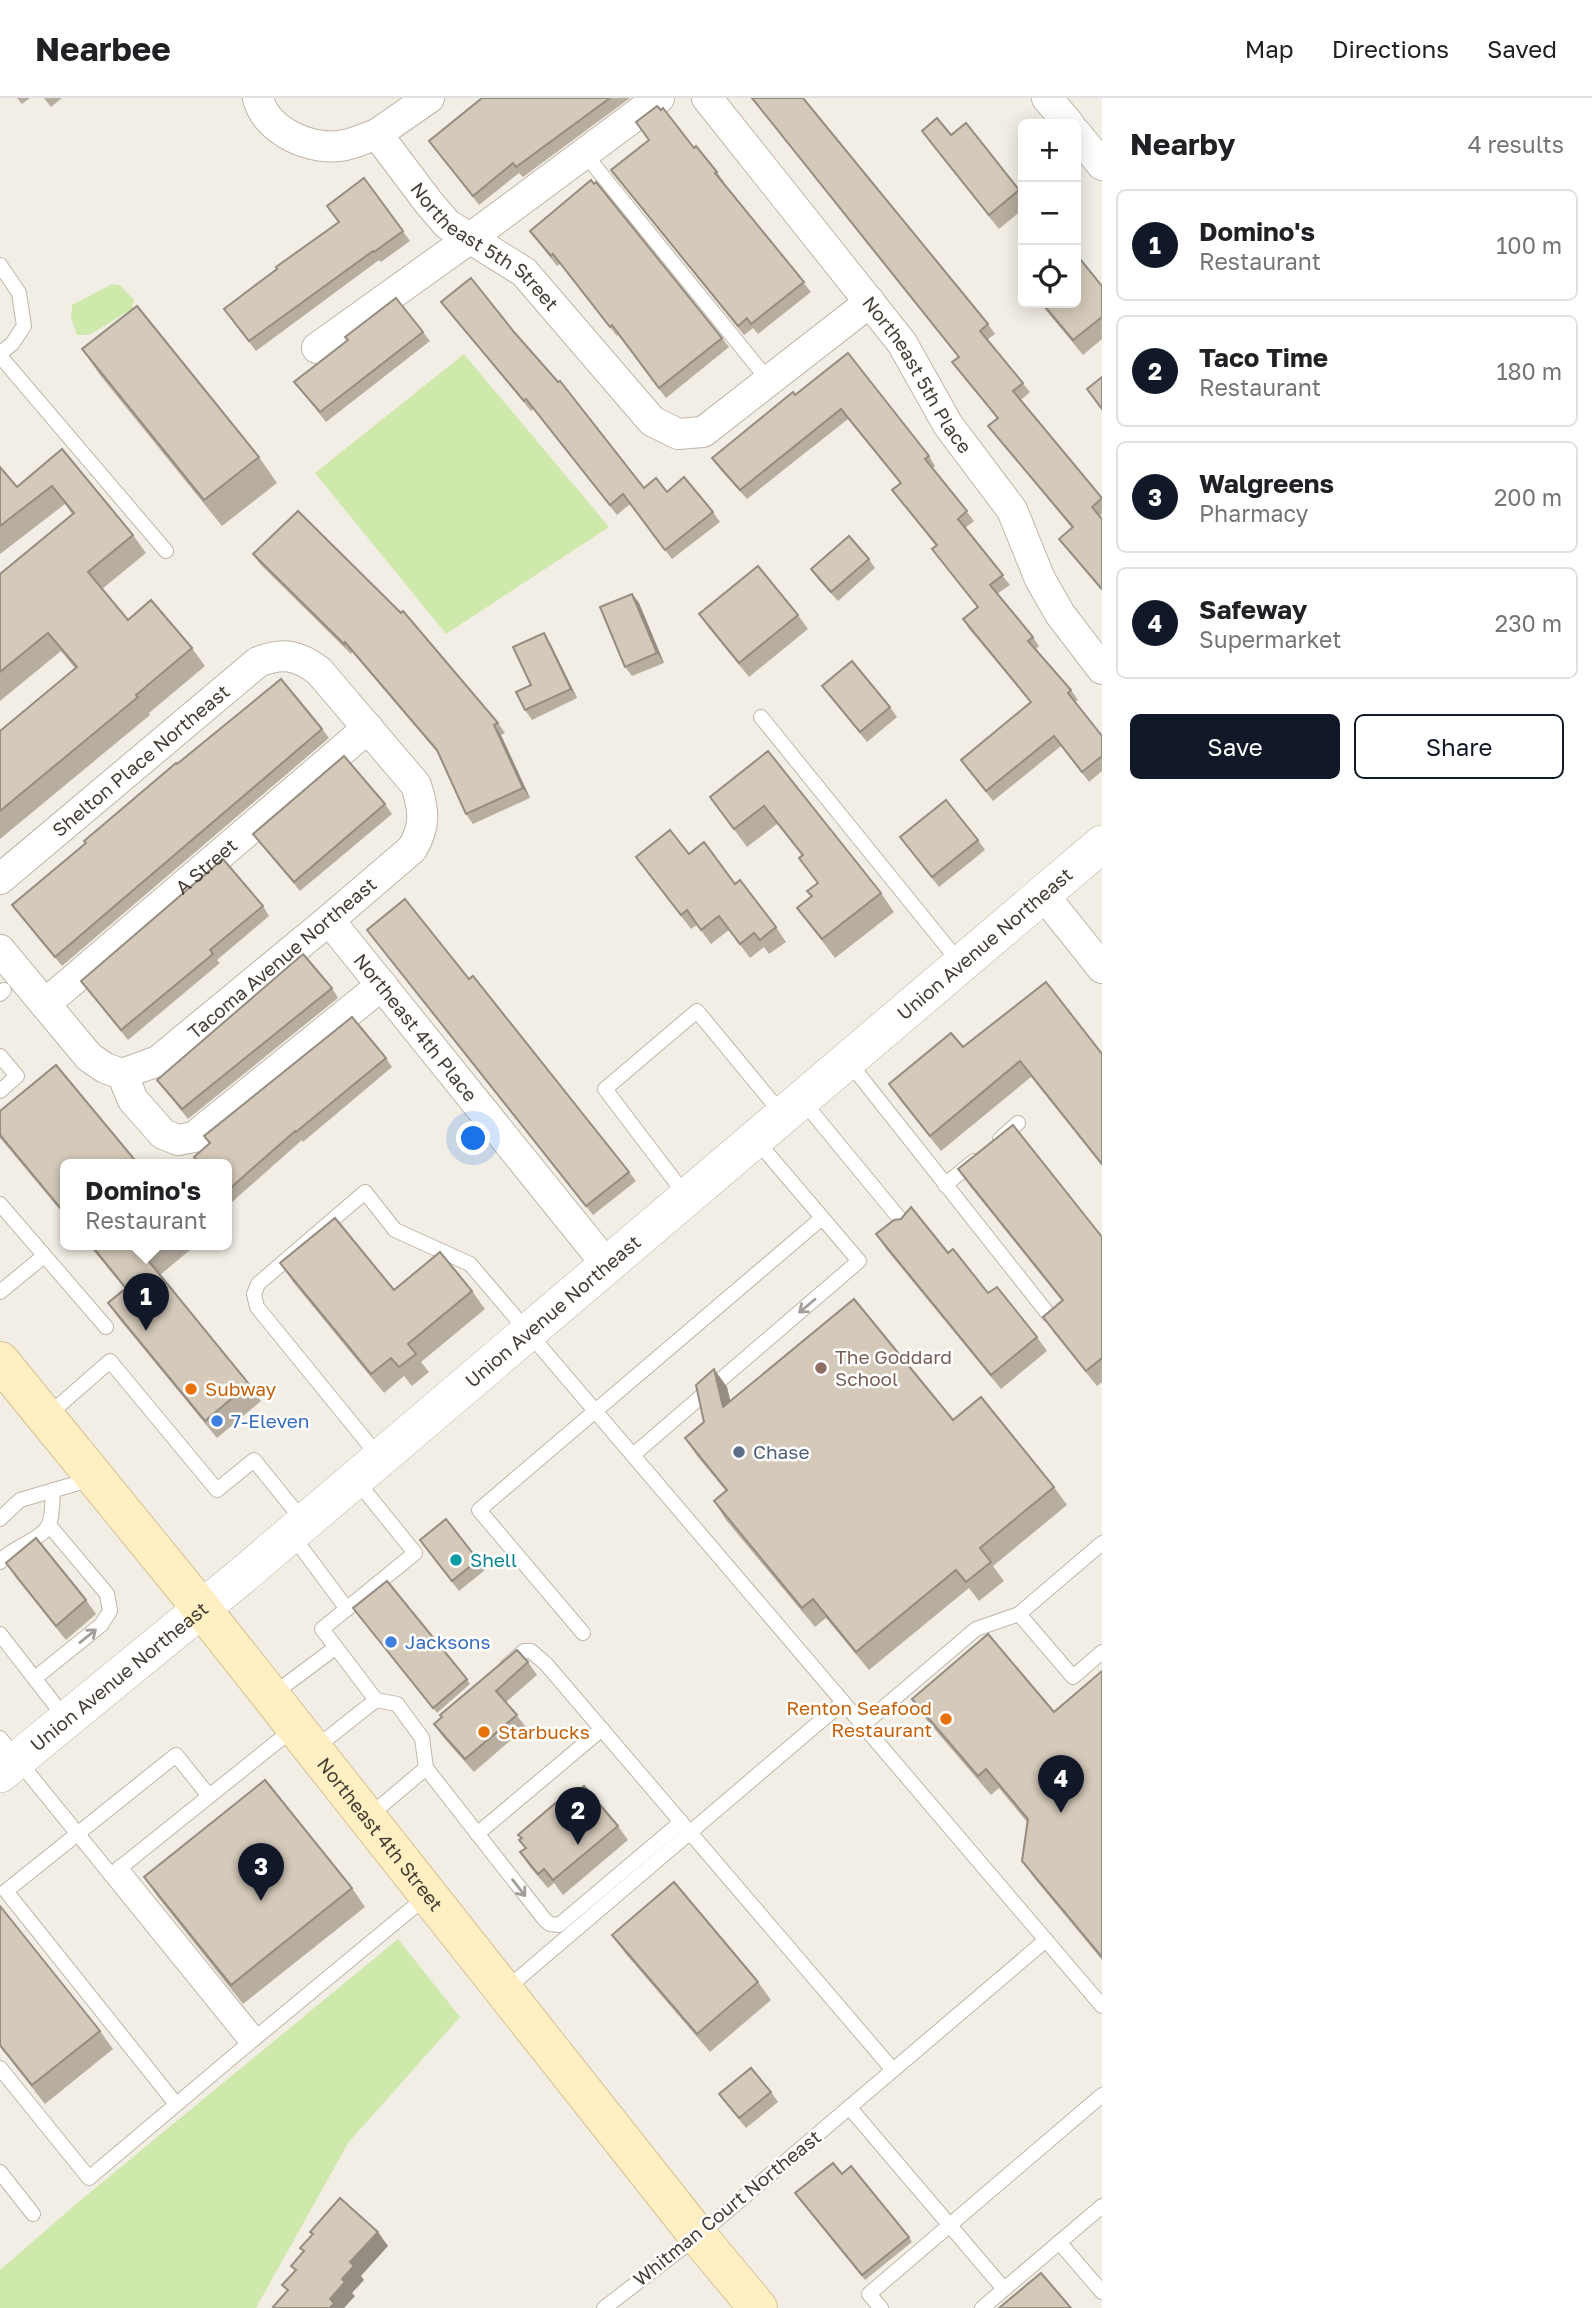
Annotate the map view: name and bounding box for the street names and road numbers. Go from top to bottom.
street label: Northeast 5th Street [406,177,564,315]
street label: Northeast 5th Place [858,291,977,457]
street label: Shelton Place Northeast [47,679,234,841]
street label: A Street [170,833,241,899]
street label: Union Avenue Northeast [892,862,1077,1024]
street label: Tacoma Avenue Northeast [183,872,381,1043]
street label: Northeast 4th Place [349,948,483,1106]
street label: Union Avenue Northeast [460,1230,645,1392]
street label: Union Avenue Northeast [25,1597,212,1756]
street label: Northeast 4th Street [313,1753,448,1915]
street label: Whitman Court Northeast [628,2125,825,2290]

